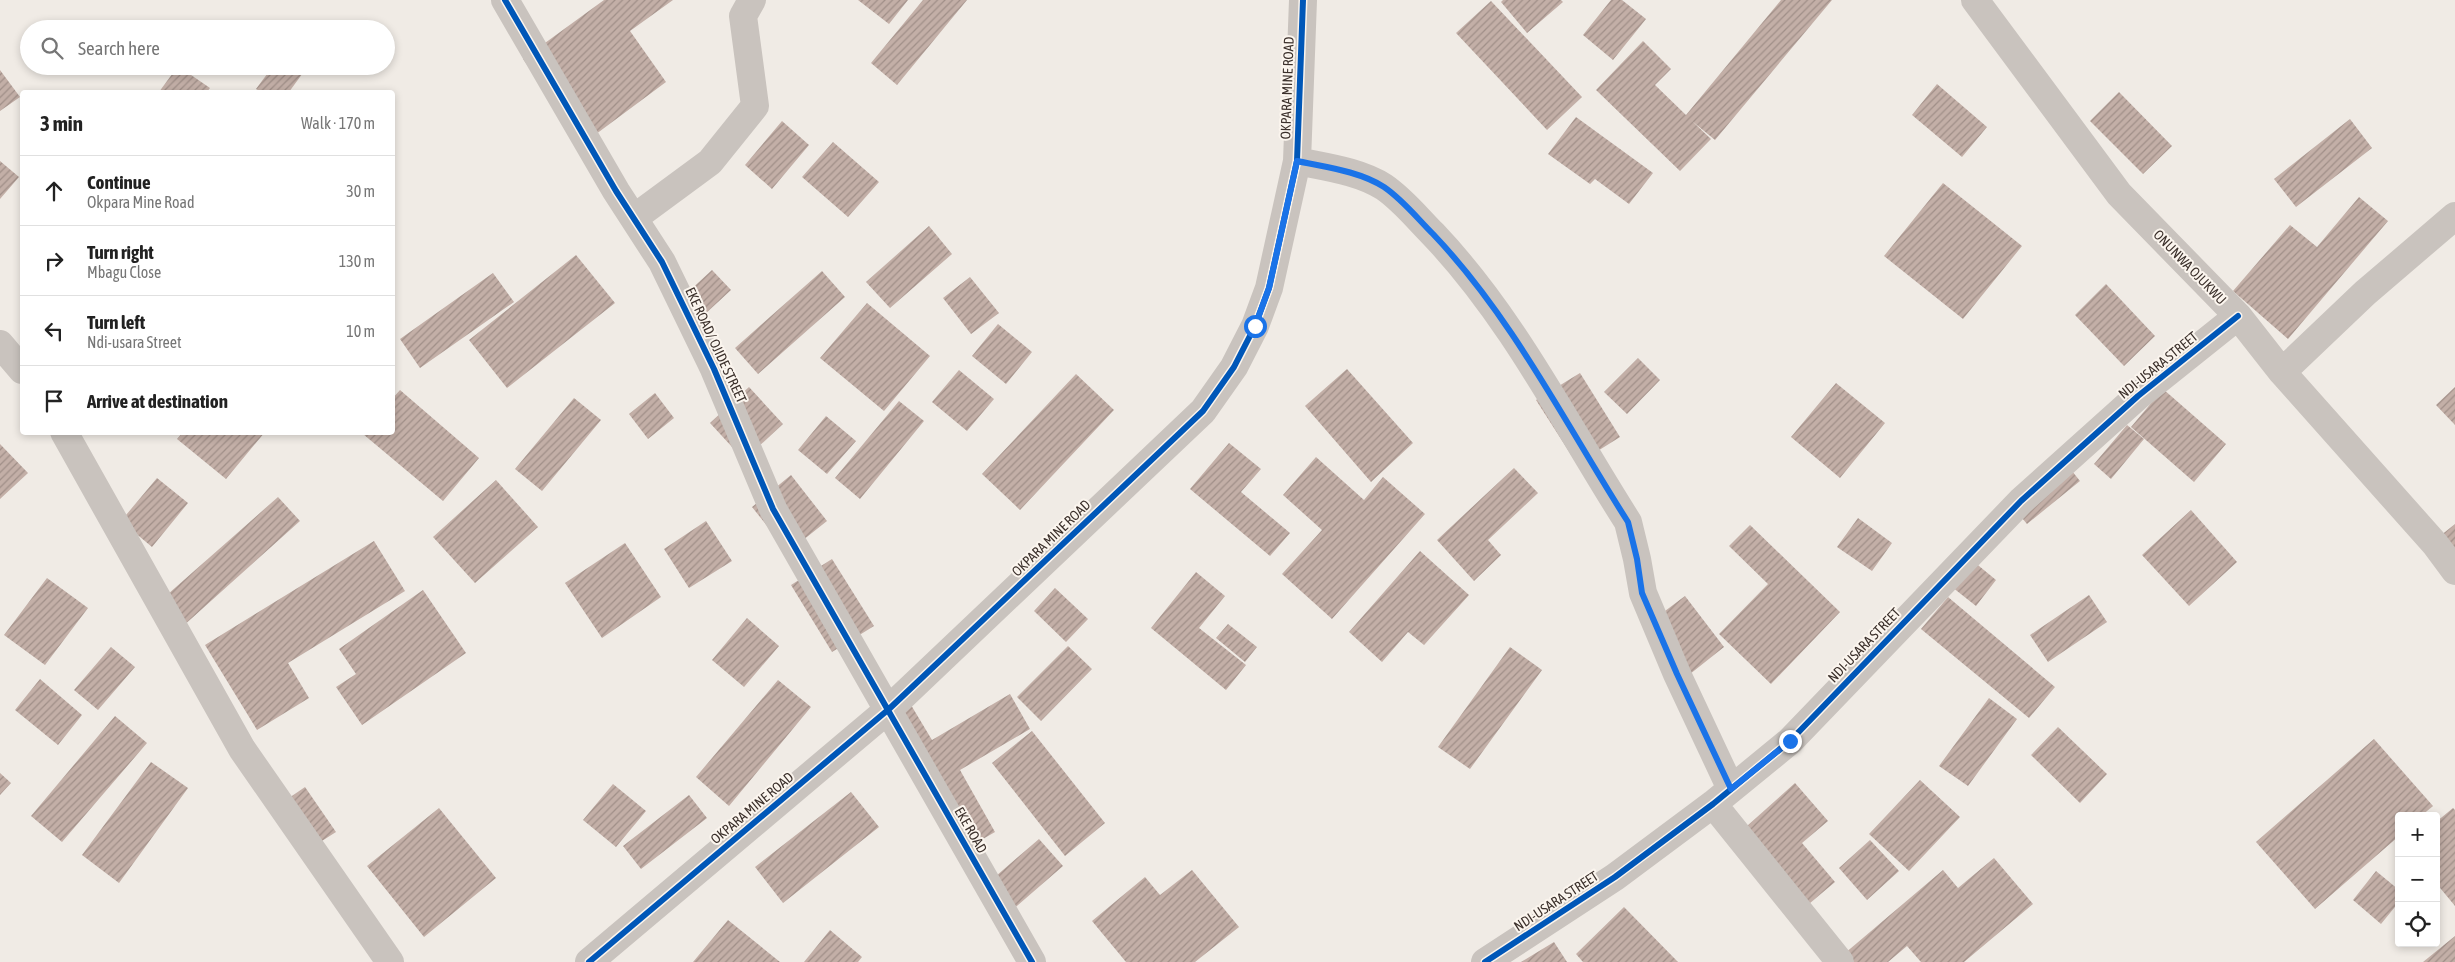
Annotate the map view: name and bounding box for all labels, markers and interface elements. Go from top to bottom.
search box [20,20,395,75]
icon: search [38,34,66,62]
street label: OKPARA MINE ROAD [1277,36,1297,140]
text: Search here [78,37,160,59]
text: 3 min [40,111,83,135]
text: Walk · 170 m [301,114,375,132]
text: Continue [87,171,151,193]
icon: ahead [40,177,68,205]
text: 30 m [346,182,375,200]
text: Okpara Mine Road [87,193,195,211]
street label: ONUNWA OJUKWU [2150,226,2230,308]
text: Turn right [87,241,154,263]
icon: right [40,247,68,275]
text: 130 m [339,252,375,270]
text: Mbagu Close [87,263,161,281]
street label: EKE ROAD/ OJIDE STREET [682,285,750,405]
text: Turn left [87,311,145,333]
route start [1244,315,1267,338]
icon: left [40,317,68,345]
text: 10 m [346,322,375,340]
street label: NDI-USARA STREET [2115,328,2201,402]
text: Ndi-usara Street [87,333,182,351]
icon: arrive [40,387,68,415]
text: Arrive at destination [87,390,228,412]
street label: OKPARA MINE ROAD [1008,496,1094,579]
street label: NDI-USARA STREET [1825,605,1903,685]
route end [1779,730,1802,753]
street label: OKPARA MINE ROAD [707,769,797,847]
street label: EKE ROAD [951,804,991,856]
map controls [2395,812,2440,947]
button: + [2395,812,2440,857]
button: − [2395,857,2440,902]
street label: NDI-USARA STREET [1511,868,1601,934]
button: locate [2395,902,2440,947]

